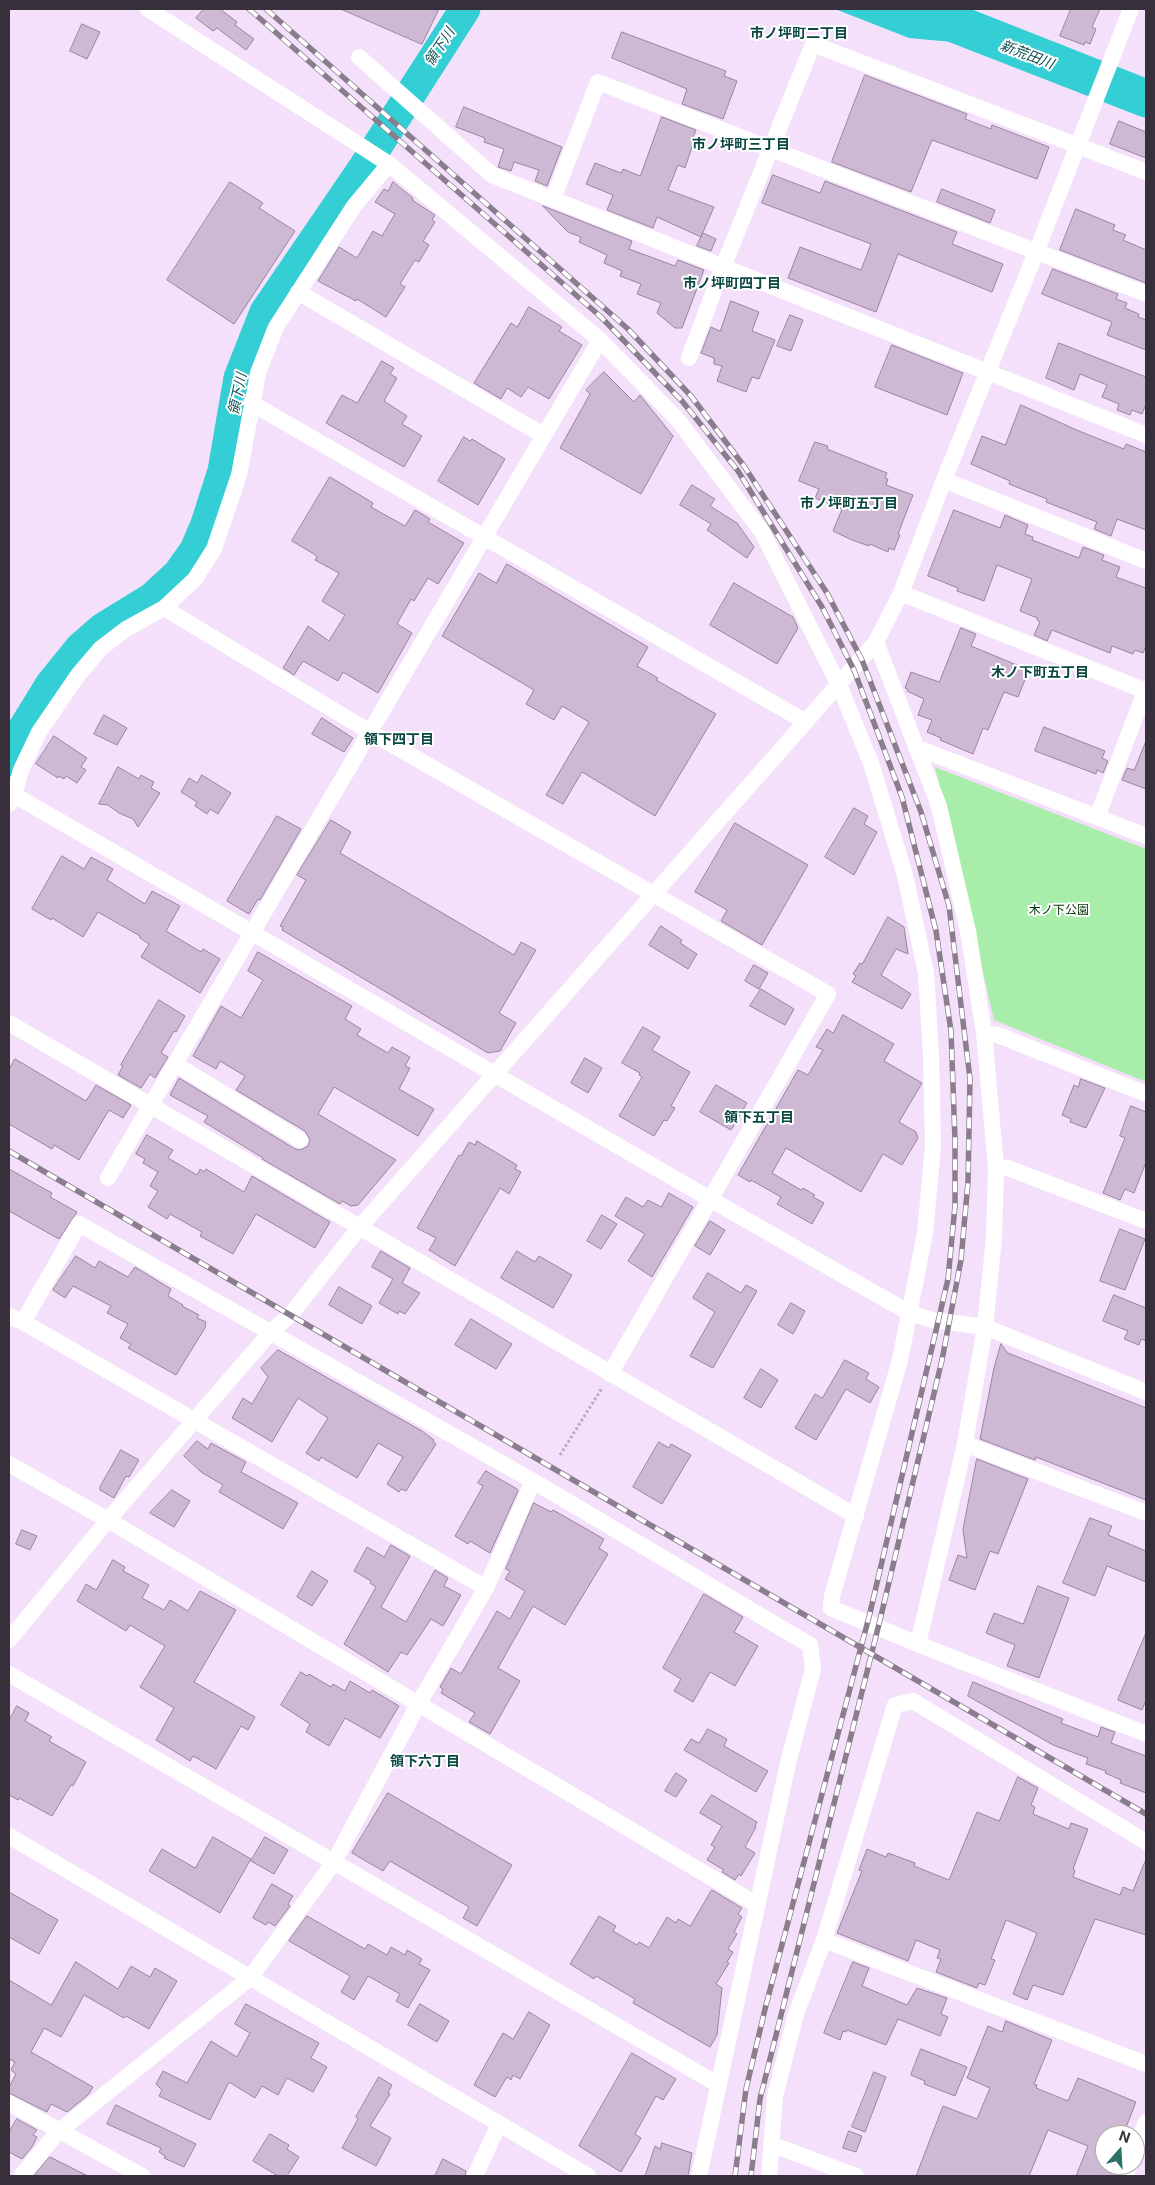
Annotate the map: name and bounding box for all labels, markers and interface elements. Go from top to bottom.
water label: 領下川 [422,25,458,69]
district label: 市ノ坪町二丁目 [750,26,848,42]
water label: 新荒田川 [998,37,1056,73]
district label: 市ノ坪町三丁目 [692,137,790,153]
district label: 市ノ坪町四丁目 [683,276,781,292]
water label: 領下川 [225,372,251,416]
district label: 市ノ坪町五丁目 [800,496,898,512]
district label: 木ノ下町五丁目 [991,665,1089,681]
district label: 領下四丁目 [364,732,434,748]
park label: 木ノ下公園 [1029,903,1089,917]
district label: 領下五丁目 [724,1110,794,1126]
district label: 領下六丁目 [390,1754,460,1770]
north arrow [1095,2125,1145,2175]
text: N [1117,2127,1133,2146]

